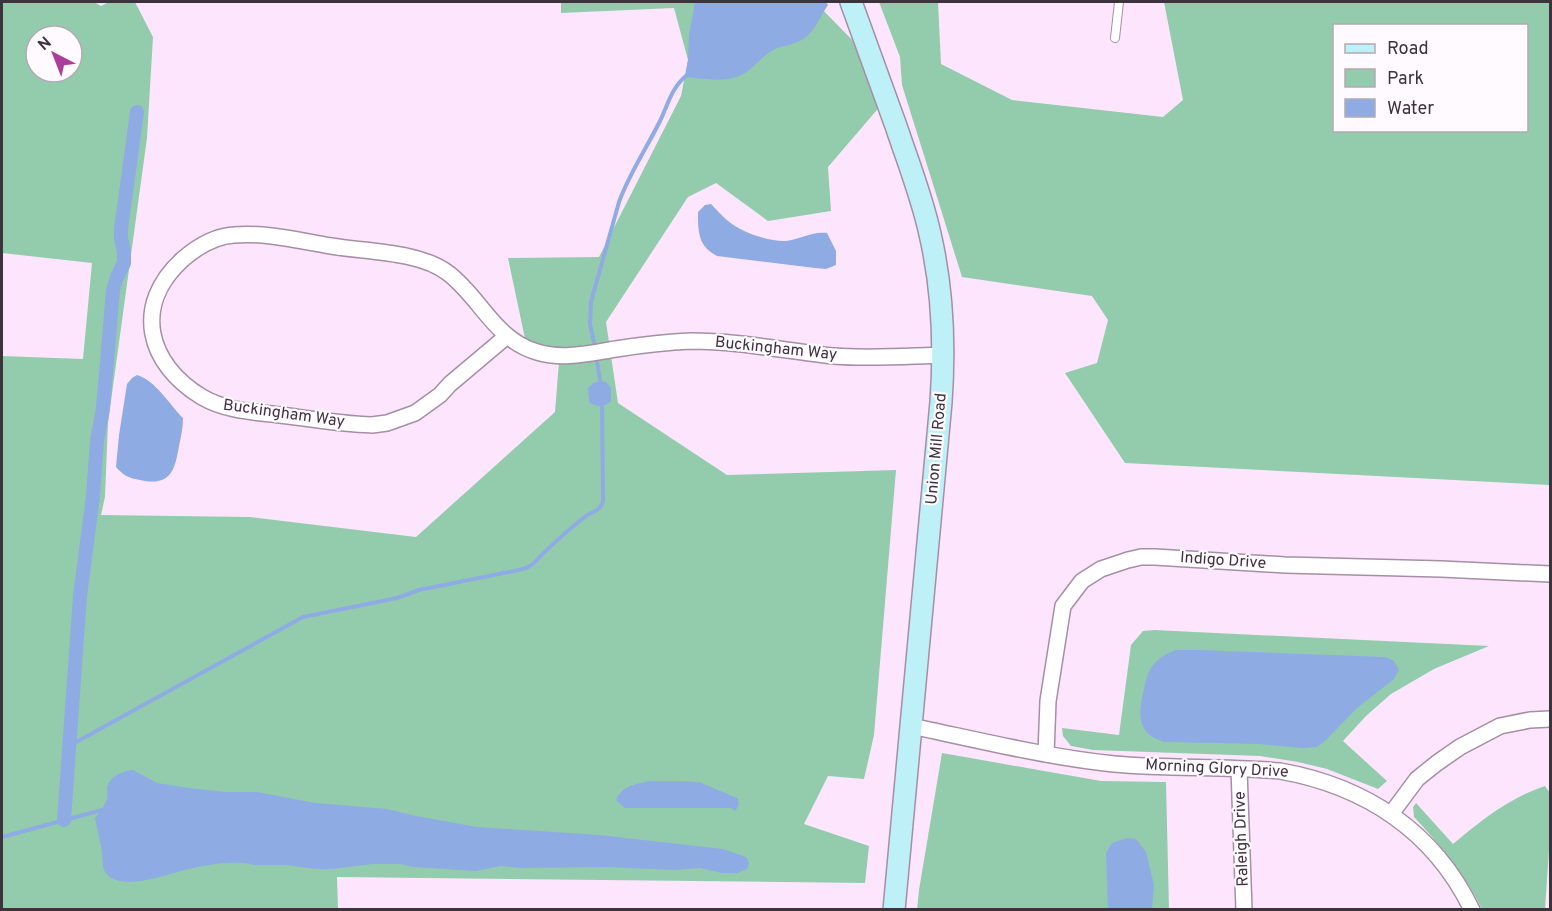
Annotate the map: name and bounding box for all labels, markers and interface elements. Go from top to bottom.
north arrow [24,24,84,84]
legend [1333,24,1528,132]
text: N [34,33,56,56]
text: Road [1387,38,1429,61]
text: Park [1387,68,1424,91]
text: Water [1387,98,1434,121]
street label: Buckingham Way [714,333,838,365]
street label: Union Mill Road [922,392,952,506]
street label: Buckingham Way [222,396,346,432]
street label: Indigo Drive [1179,548,1267,574]
street label: Morning Glory Drive [1145,755,1289,783]
street label: Raleigh Drive [1230,791,1254,887]

